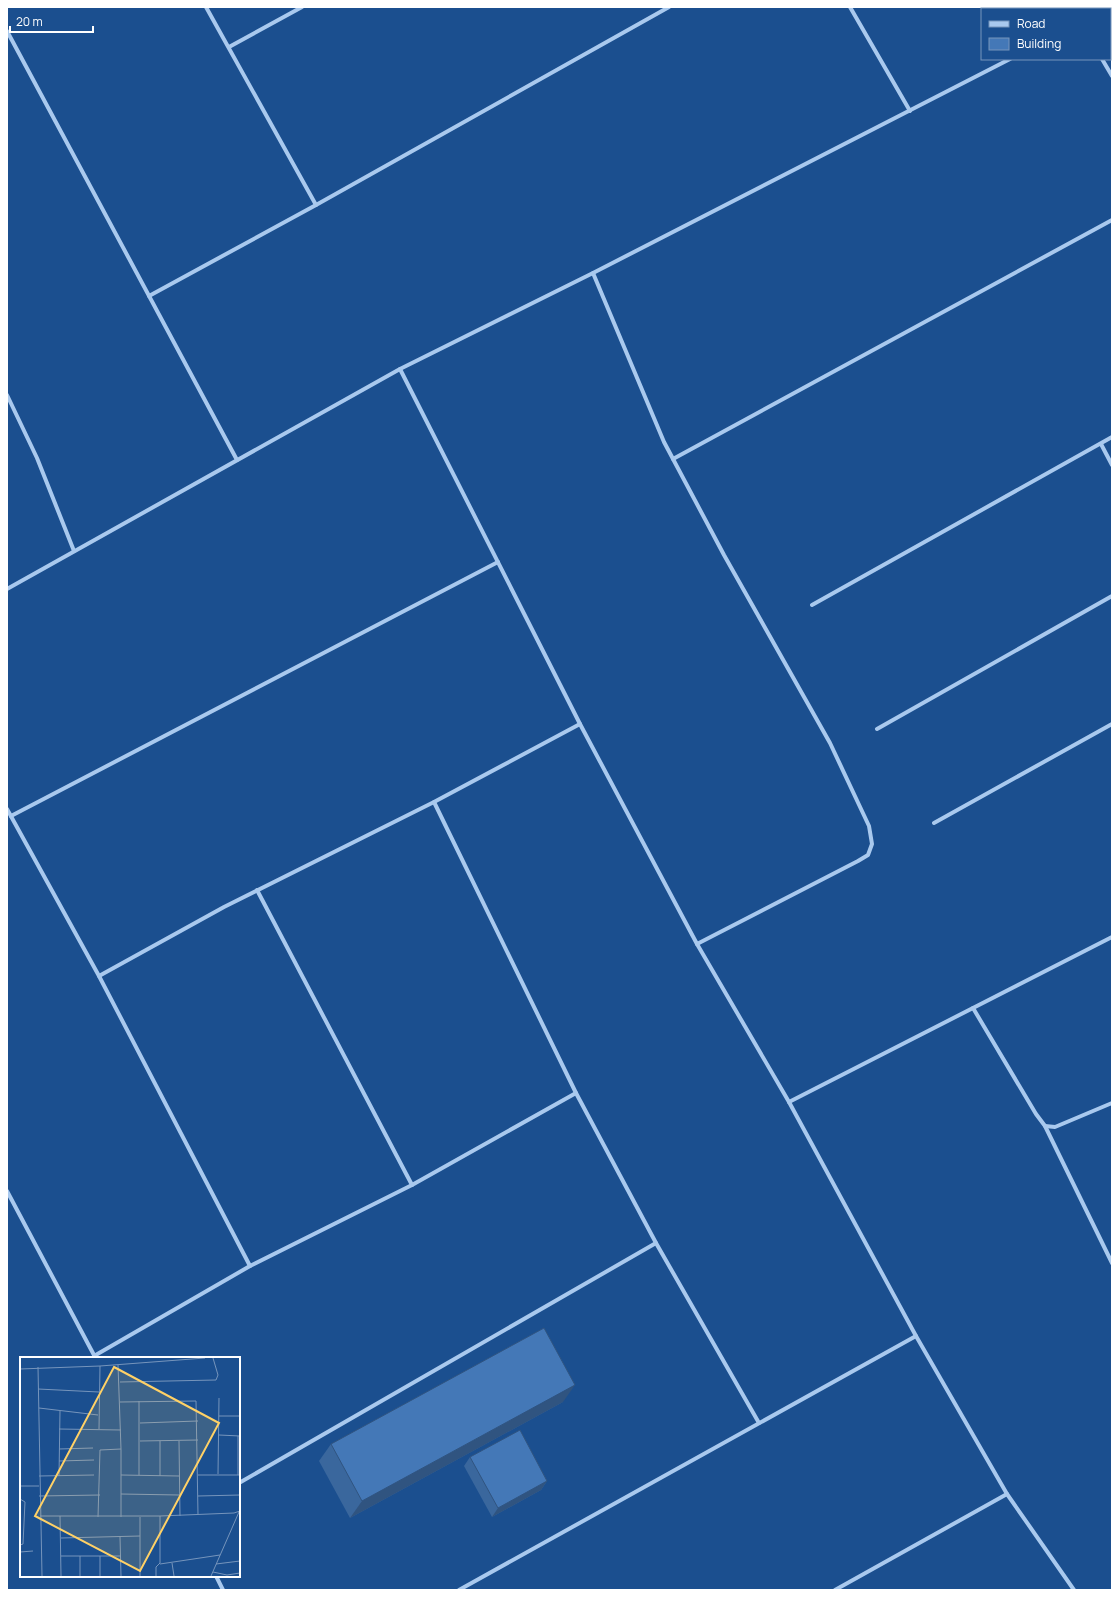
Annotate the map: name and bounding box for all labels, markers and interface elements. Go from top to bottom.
scale bar [10,8,93,34]
legend [981,8,1111,60]
text: 20 m [16,13,43,30]
text: Road [1017,15,1045,32]
text: Building [1017,35,1061,52]
inset map [20,1357,240,1577]

